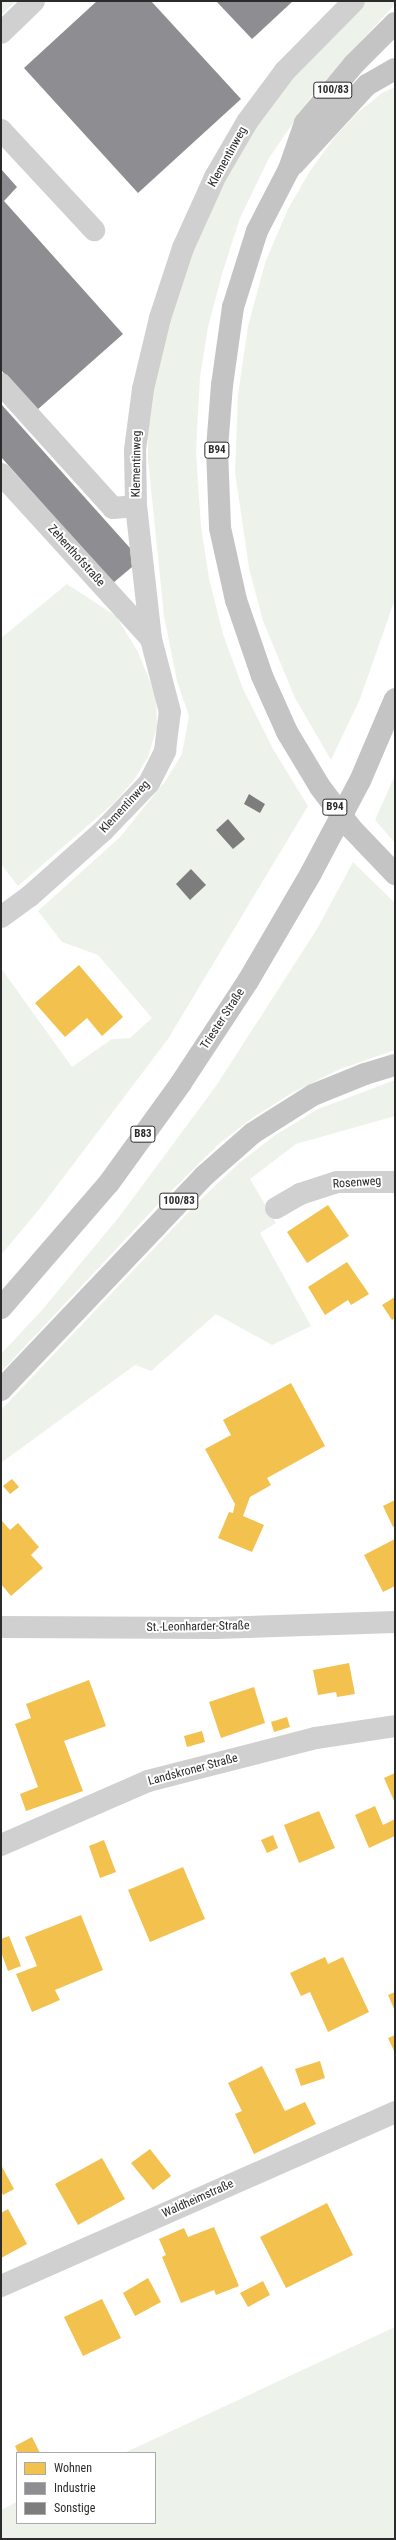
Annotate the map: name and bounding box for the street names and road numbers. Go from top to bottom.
road number: 100/83 [313,81,353,99]
street label: Klementinweg [205,124,251,190]
street label: Klementinweg [129,430,145,498]
road number: B94 [204,441,230,459]
street label: Zehenthofstraße [44,522,108,590]
street label: Klementinweg [97,778,153,836]
road number: B94 [322,798,348,816]
street label: Triester Straße [198,986,248,1052]
road number: B83 [130,1125,156,1143]
street label: Rosenweg [332,1174,382,1192]
road number: 100/83 [159,1192,199,1210]
street label: St.-Leonharder-Straße [146,1619,250,1635]
street label: Landskroner Straße [147,1751,239,1789]
street label: Waldheimstraße [160,2177,236,2221]

